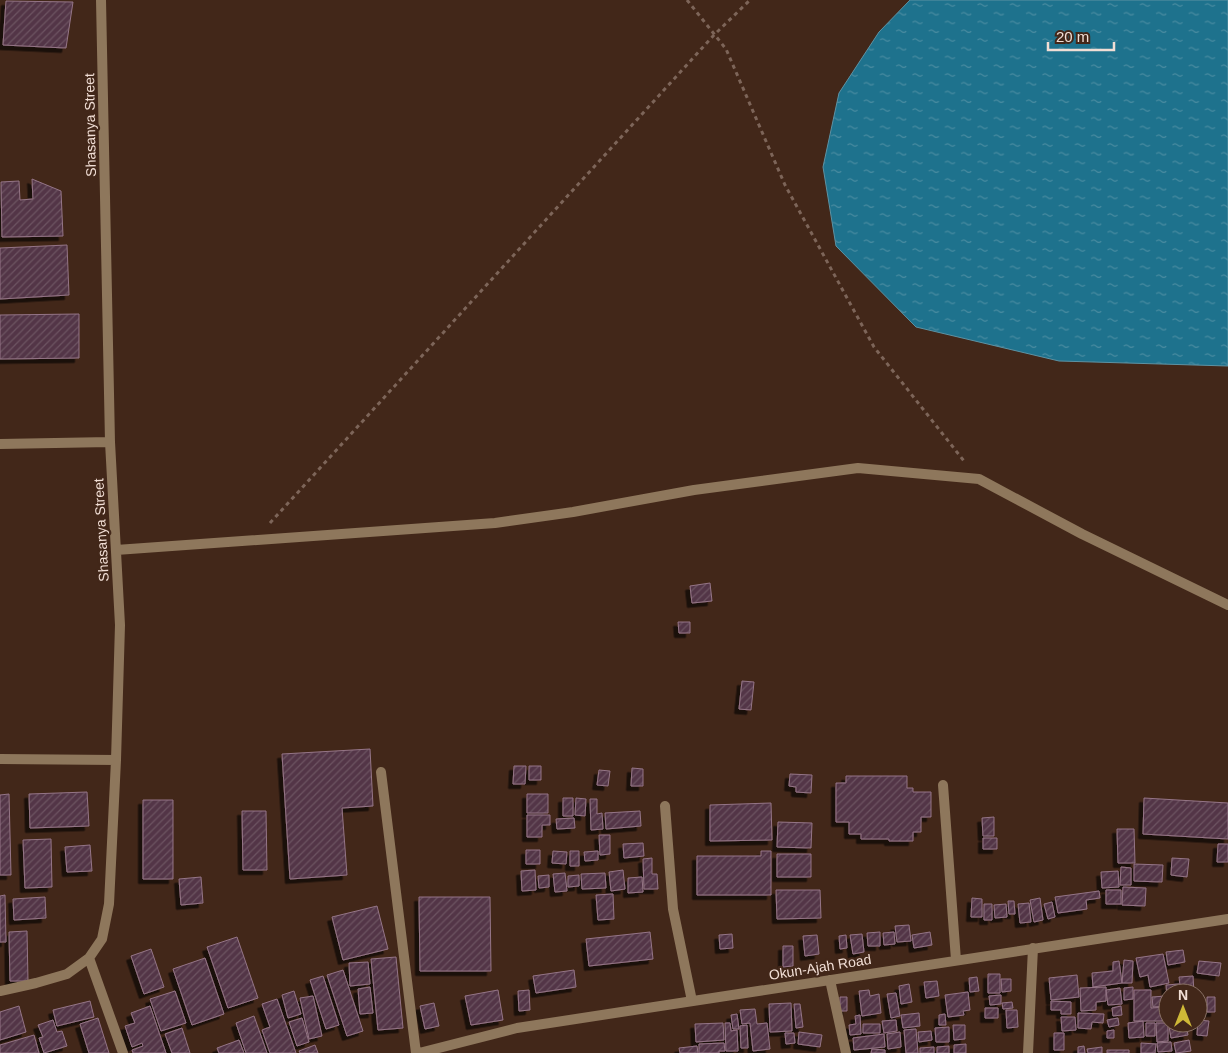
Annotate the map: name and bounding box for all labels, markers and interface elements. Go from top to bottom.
scale bar [1048,20,1114,52]
text: 20 m [1056,28,1089,45]
street label: Shasanya Street [81,73,99,177]
street label: Shasanya Street [90,478,112,582]
street label: Okun-Ajah Road [768,951,872,983]
north arrow [1158,983,1208,1033]
text: N [1178,987,1188,1003]

